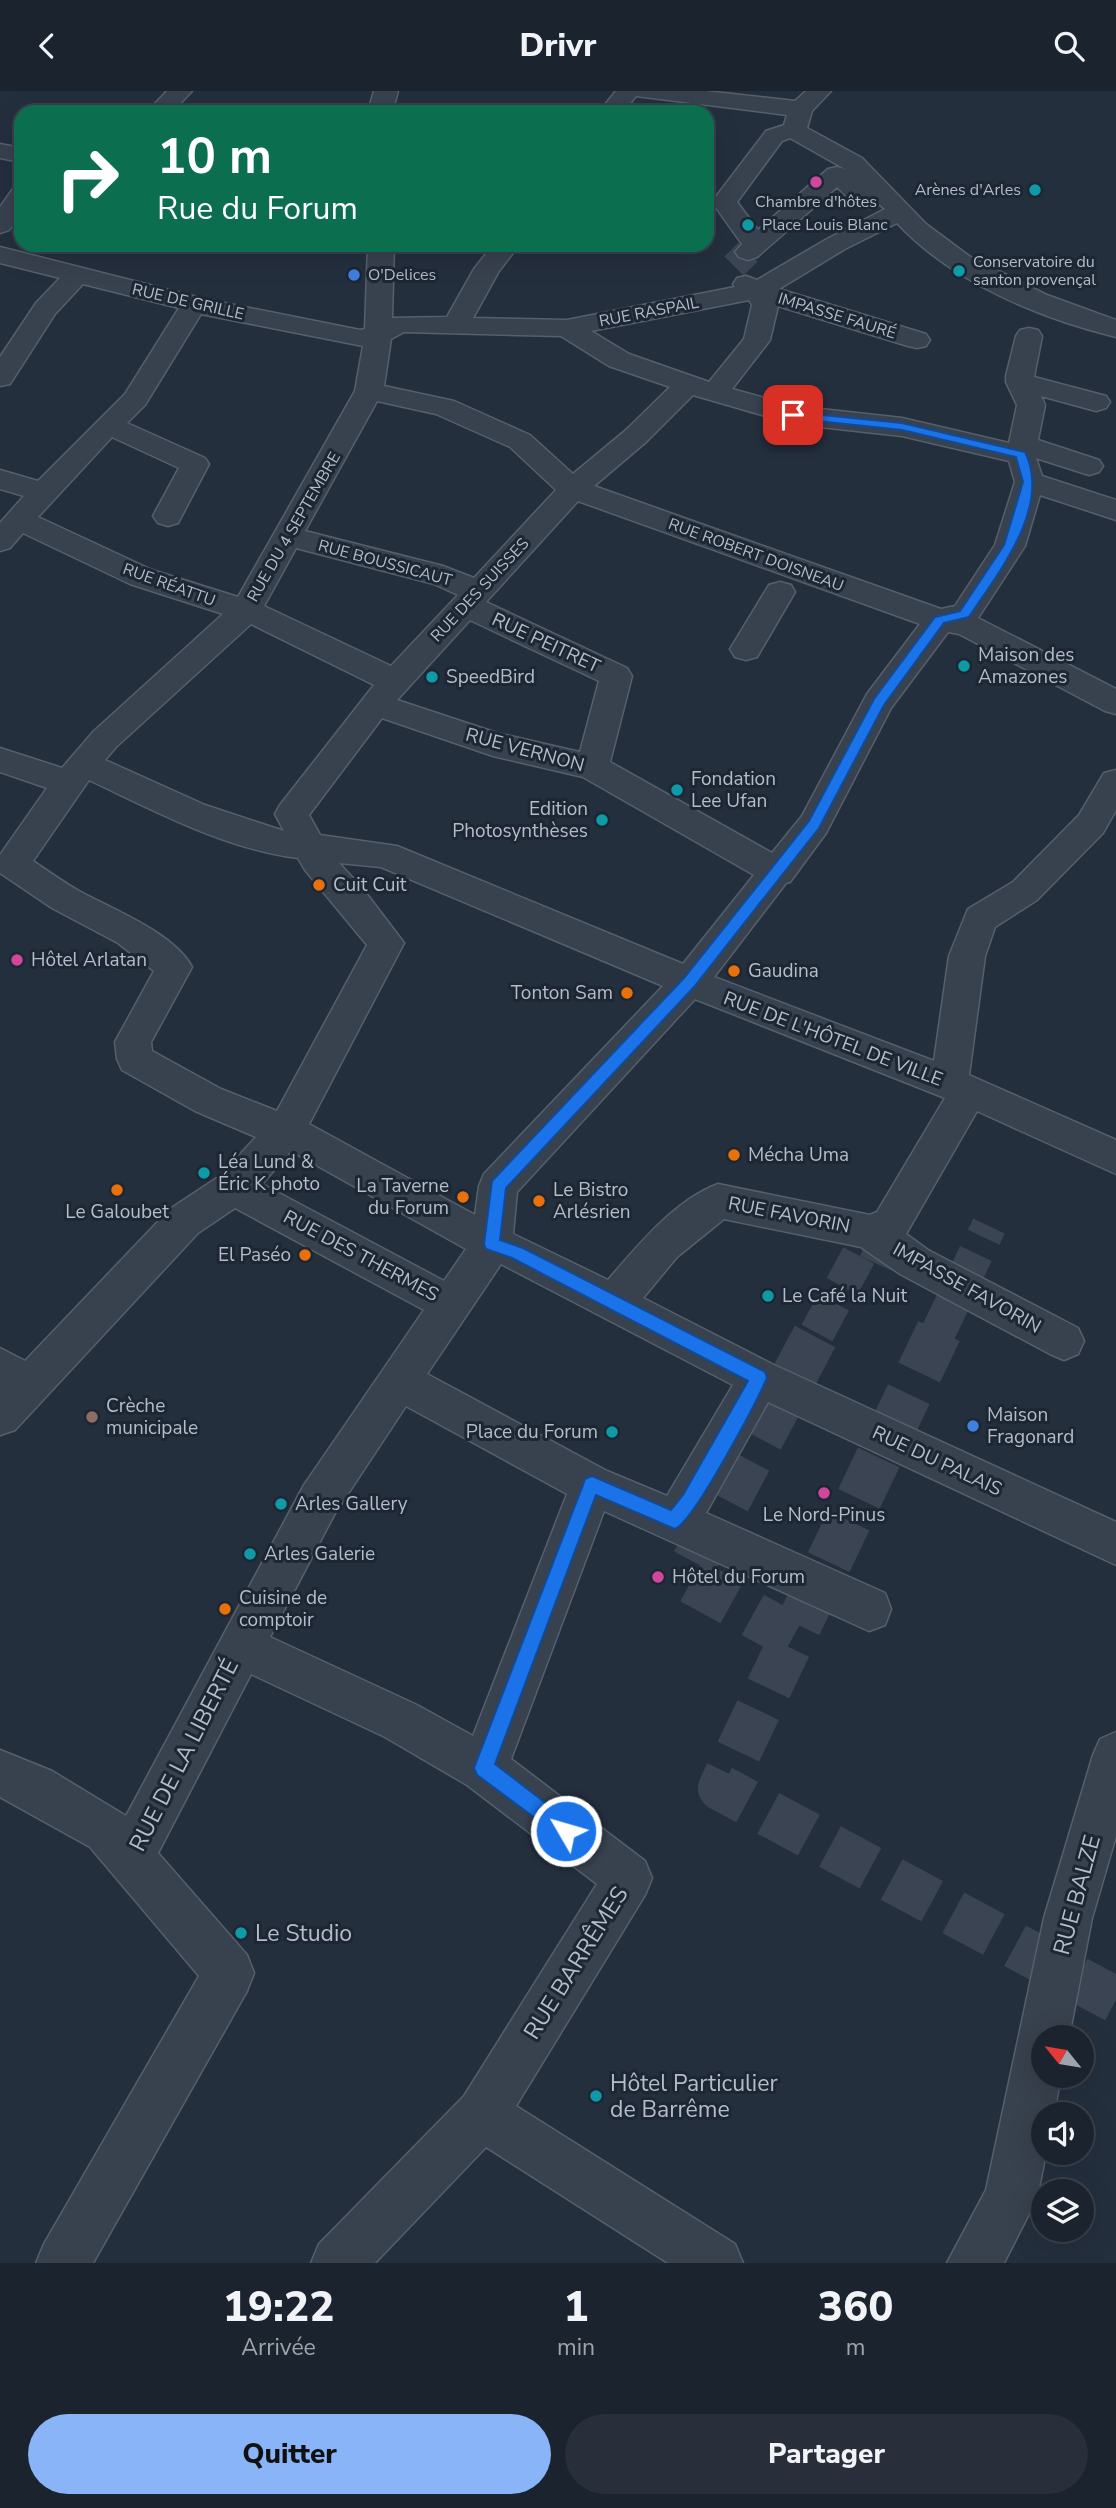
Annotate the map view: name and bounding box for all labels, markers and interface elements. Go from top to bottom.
text: Drivr [520,24,596,67]
icon: back [28,27,66,65]
icon: search [1050,27,1088,65]
text: 10 m [157,123,272,190]
icon: right [42,133,133,224]
marker: Chambre d'hôtes [808,174,824,190]
place label: Arènes d'Arles [915,179,1021,201]
marker: Arènes d'Arles [1027,182,1043,198]
text: Rue du Forum [157,187,358,230]
place label: Chambre d'hôtes [755,191,877,213]
place label: Place Louis Blanc [762,214,888,236]
marker: Place Louis Blanc [740,217,756,233]
place label: Conservatoire du santon provençal [973,251,1096,291]
marker: Conservatoire du santon provençal [951,263,967,279]
place label: O'Delices [368,264,436,286]
marker: O'Delices [346,267,362,283]
street label: RUE DE GRILLE [130,278,246,326]
street label: IMPASSE FAURÉ [775,288,899,344]
street label: RUE RASPAIL [597,291,701,332]
pin [763,385,823,445]
icon: arrive [774,396,812,434]
street label: RUE DU 4 SEPTEMBRE [242,448,346,606]
street label: RUE ROBERT DOISNEAU [665,513,847,597]
street label: RUE DES SUISSES [426,533,534,647]
street label: RUE BOUSSICAUT [316,535,455,592]
street label: RUE RÉATTU [120,558,218,612]
street label: RUE PEITRET [488,607,605,680]
place label: Maison des Amazones [978,642,1074,690]
marker: Maison des Amazones [956,658,972,674]
place label: SpeedBird [446,664,535,690]
marker: SpeedBird [424,669,440,685]
street label: RUE VERNON [463,722,587,778]
place label: Fondation Lee Ufan [691,766,776,814]
marker: Fondation Lee Ufan [669,782,685,798]
place label: Edition Photosynthèses [452,796,588,844]
marker: Edition Photosynthèses [594,812,610,828]
place label: Cuit Cuit [333,872,407,898]
marker: Cuit Cuit [311,877,327,893]
place label: Hôtel Arlatan [31,947,147,973]
marker: Hôtel Arlatan [9,952,25,968]
place label: Gaudina [748,958,819,984]
marker: Gaudina [726,963,742,979]
place label: Tonton Sam [511,980,613,1006]
marker: Tonton Sam [619,985,635,1001]
street label: RUE DE L'HÔTEL DE VILLE [720,985,946,1093]
place label: Mécha Uma [748,1142,849,1168]
marker: Mécha Uma [726,1147,742,1163]
place label: Léa Lund & Éric K photo [218,1149,320,1197]
marker: Léa Lund & Éric K photo [196,1165,212,1181]
place label: La Taverne du Forum [356,1173,449,1221]
place label: Le Bistro Arlésrien [553,1177,631,1225]
marker: Le Galoubet [109,1182,125,1198]
marker: La Taverne du Forum [455,1189,471,1205]
street label: RUE FAVORIN [726,1190,852,1240]
marker: Le Bistro Arlésrien [531,1193,547,1209]
place label: Le Galoubet [65,1199,169,1225]
street label: RUE DES THERMES [279,1204,443,1308]
street label: IMPASSE FAVORIN [888,1236,1046,1340]
place label: El Paséo [218,1242,291,1268]
marker: El Paséo [297,1247,313,1263]
place label: Le Café la Nuit [782,1283,908,1309]
marker: Le Café la Nuit [760,1288,776,1304]
place label: Crèche municipale [106,1393,198,1441]
place label: Maison Fragonard [987,1402,1074,1450]
marker: Crèche municipale [84,1409,100,1425]
marker: Maison Fragonard [965,1418,981,1434]
place label: Place du Forum [466,1419,598,1445]
street label: RUE DU PALAIS [868,1420,1006,1502]
marker: Place du Forum [604,1424,620,1440]
marker: Le Nord-Pinus [816,1485,832,1501]
place label: Arles Gallery [295,1491,408,1517]
marker: Arles Gallery [273,1496,289,1512]
place label: Le Nord-Pinus [763,1502,885,1528]
place label: Arles Galerie [264,1541,375,1567]
marker: Arles Galerie [242,1546,258,1562]
place label: Hôtel du Forum [672,1564,805,1590]
marker: Hôtel du Forum [650,1569,666,1585]
place label: Cuisine de comptoir [239,1585,327,1633]
marker: Cuisine de comptoir [217,1601,233,1617]
street label: RUE DE LA LIBERTÉ [122,1653,246,1857]
position arrow [529,1794,603,1868]
street label: RUE BALZE [1046,1832,1108,1958]
street label: RUE BARRÊMES [517,1881,635,2045]
place label: Le Studio [255,1918,352,1949]
marker: Le Studio [233,1925,249,1941]
north arrow [1031,2025,1094,2088]
map controls [1031,2025,1094,2242]
place label: Hôtel Particulier de Barrême [610,2068,778,2125]
marker: Hôtel Particulier de Barrême [588,2088,604,2104]
button: sound [1031,2102,1094,2165]
button: layers [1031,2179,1094,2242]
text: 19:22 [223,2279,334,2336]
text: 1 [563,2279,589,2336]
text: 360 [818,2279,893,2336]
text: Arrivée [241,2332,316,2363]
text: min [557,2332,595,2363]
text: m [846,2332,865,2363]
button: Quitter [28,2414,551,2494]
button: Partager [565,2414,1088,2494]

